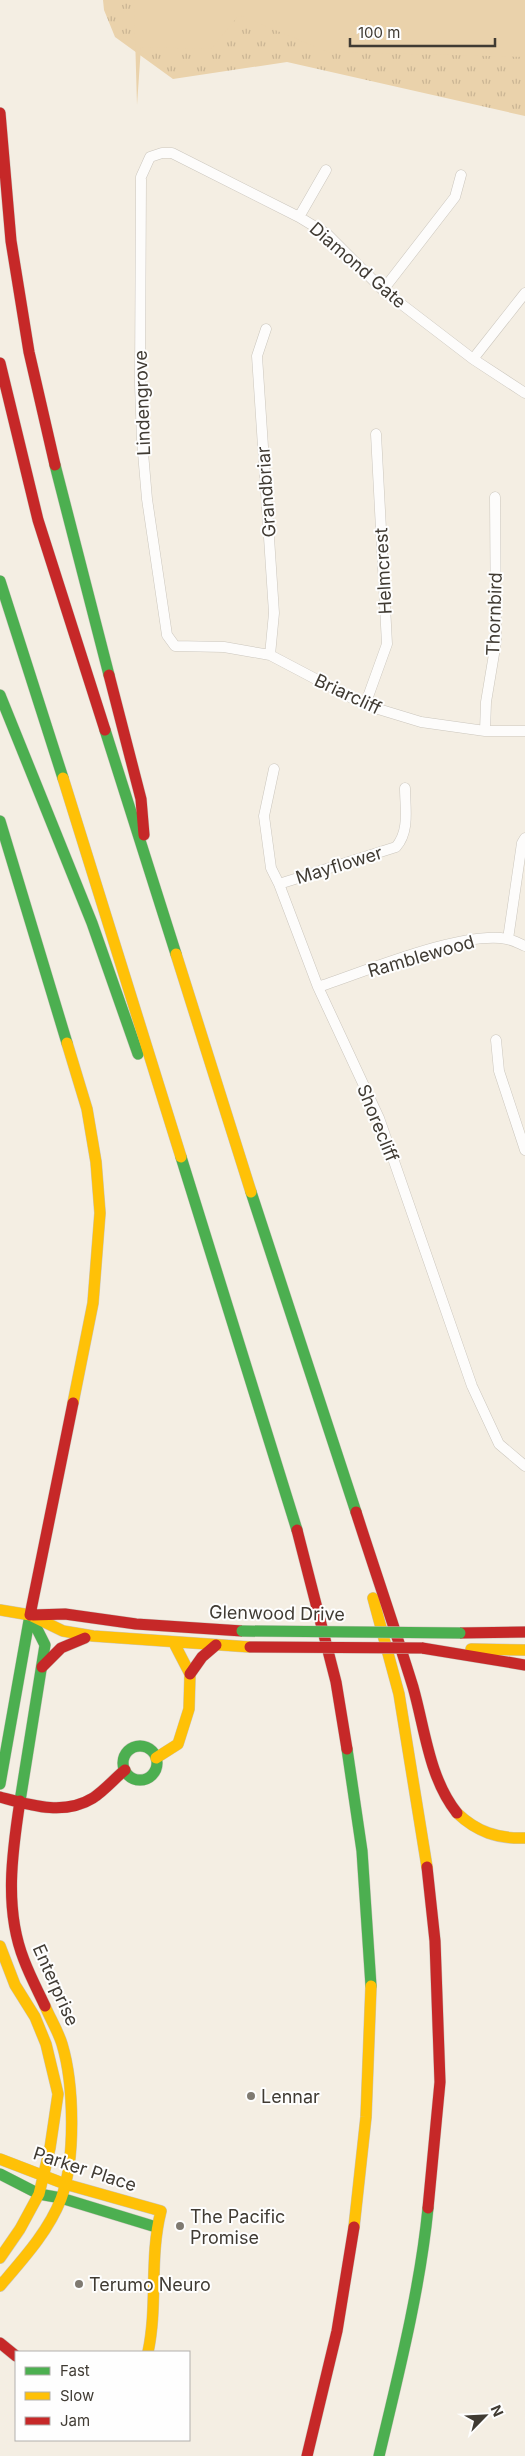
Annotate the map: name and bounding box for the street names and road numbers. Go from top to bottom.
street label: Diamond Gate [306,218,410,312]
street label: Lindengrove [130,350,154,456]
street label: Grandbriar [252,446,280,538]
street label: Helmcrest [370,527,396,615]
street label: Thornbird [482,572,506,656]
street label: Briarcliff [311,669,385,719]
street label: Mayflower [293,842,385,888]
street label: Ramblewood [365,931,477,981]
street label: Shorecliff [353,1081,403,1165]
street label: Glenwood Drive [209,1601,345,1625]
street label: Enterprise [29,1941,83,2029]
street label: Parker Place [31,2142,139,2196]

